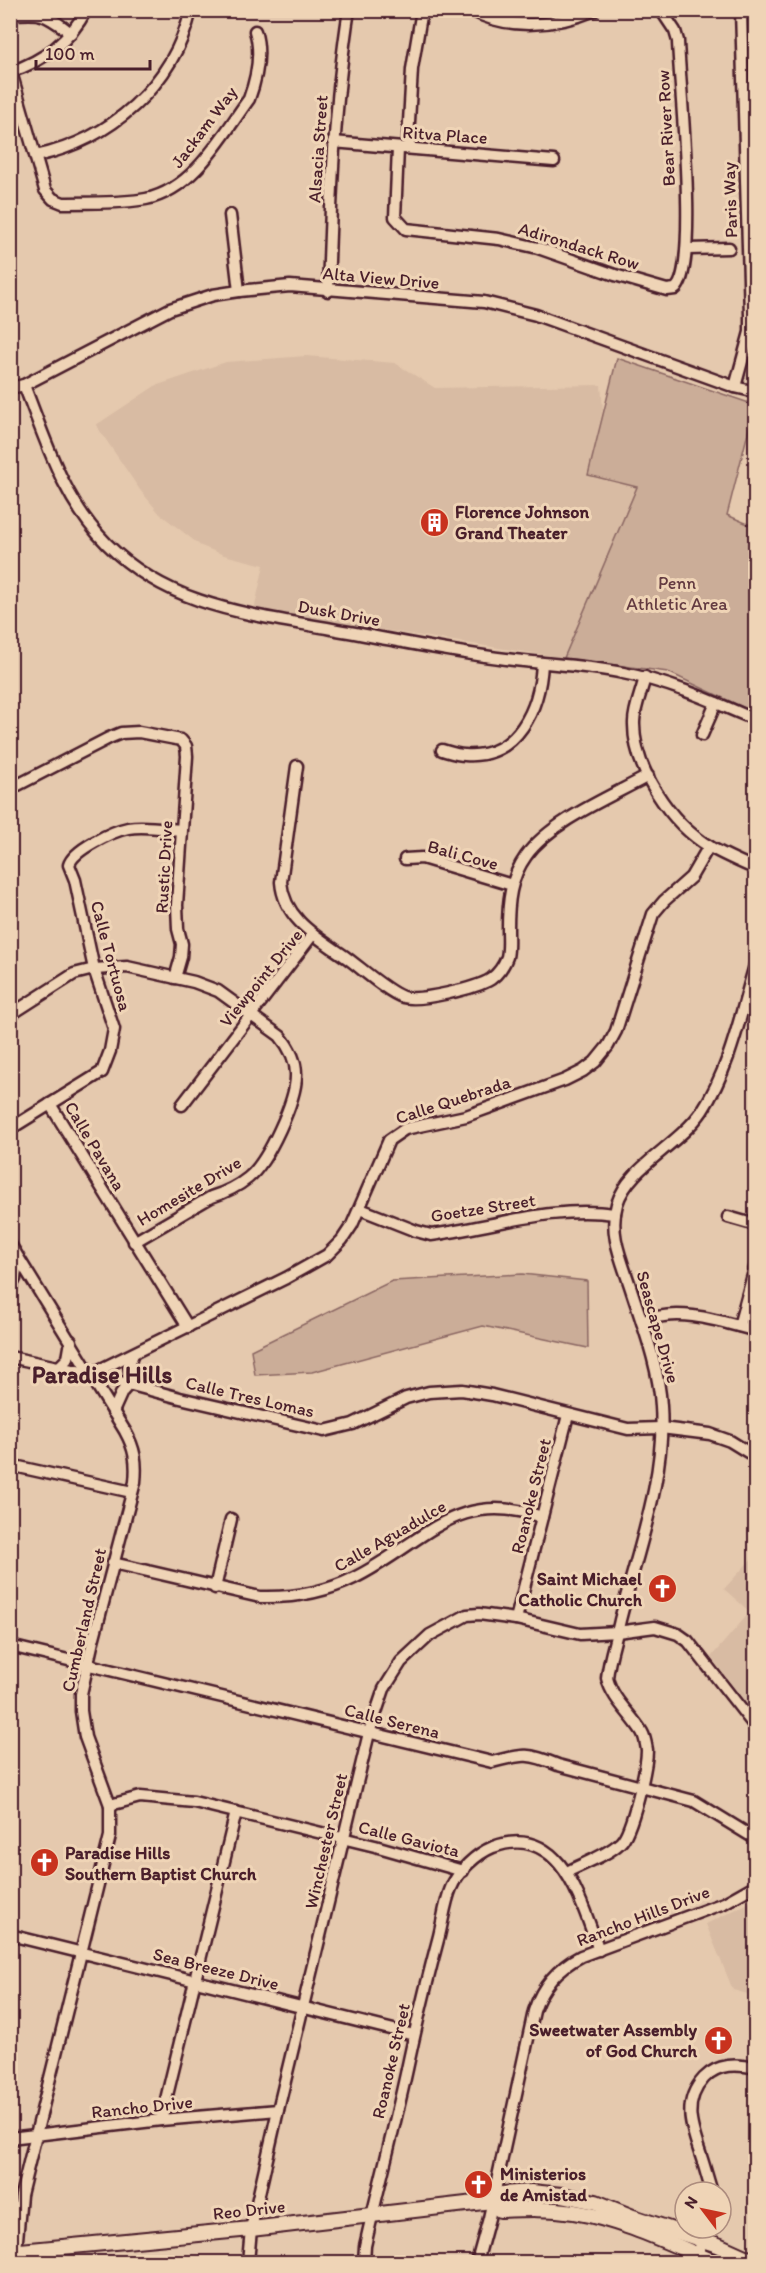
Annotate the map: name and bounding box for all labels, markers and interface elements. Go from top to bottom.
scale bar [36,33,150,71]
text: 100 m [45,43,95,65]
street label: Bear River Row [652,69,680,187]
street label: Jackam Way [166,81,242,172]
street label: Alsacia Street [303,94,333,204]
street label: Ritva Place [402,121,488,149]
street label: Paris Way [718,161,742,238]
street label: Adirondack Row [516,217,642,275]
street label: Alta View Drive [322,262,440,294]
place label: Florence Johnson Grand Theater [455,501,589,544]
building icon: Florence Johnson Grand Theater [418,506,450,538]
park label: Penn Athletic Area [626,572,728,615]
street label: Dusk Drive [296,595,382,631]
street label: Rustic Drive [151,820,177,914]
street label: Bali Cove [425,835,501,875]
street label: Calle Tortuosa [86,898,136,1014]
street label: Viewpoint Drive [215,924,307,1032]
street label: Calle Quebrada [393,1071,514,1129]
street label: Calle Pavana [60,1097,130,1195]
street label: Homesite Drive [133,1151,245,1231]
street label: Goetze Street [429,1189,537,1227]
street label: Seascape Drive [631,1268,685,1386]
district label: Paradise Hills [32,1360,172,1389]
street label: Calle Tres Lomas [183,1371,317,1423]
street label: Roanoke Street [506,1436,556,1556]
street label: Calle Aguadulce [330,1495,450,1577]
street label: Cumberland Street [57,1546,111,1694]
place label: Saint Michael Catholic Church [518,1568,643,1611]
church icon: Saint Michael Catholic Church [647,1573,679,1605]
street label: Calle Serena [342,1699,442,1743]
street label: Winchester Street [300,1771,352,1911]
street label: Calle Gaviota [356,1816,463,1862]
place label: Paradise Hills Southern Baptist Church [65,1842,257,1885]
church icon: Paradise Hills Southern Baptist Church [28,1847,60,1879]
street label: Rancho Hills Drive [573,1881,713,1951]
street label: Sea Breeze Drive [151,1943,281,1995]
street label: Roanoke Street [367,2001,415,2121]
place label: Sweetwater Assembly of God Church [529,2019,698,2062]
church icon: Sweetwater Assembly of God Church [702,2024,734,2056]
street label: Rancho Drive [90,2091,194,2123]
place label: Ministerios de Amistad [500,2163,587,2206]
church icon: Ministerios de Amistad [463,2168,495,2200]
north arrow [673,2180,733,2240]
text: N [680,2193,702,2212]
street label: Reo Drive [212,2195,286,2225]

